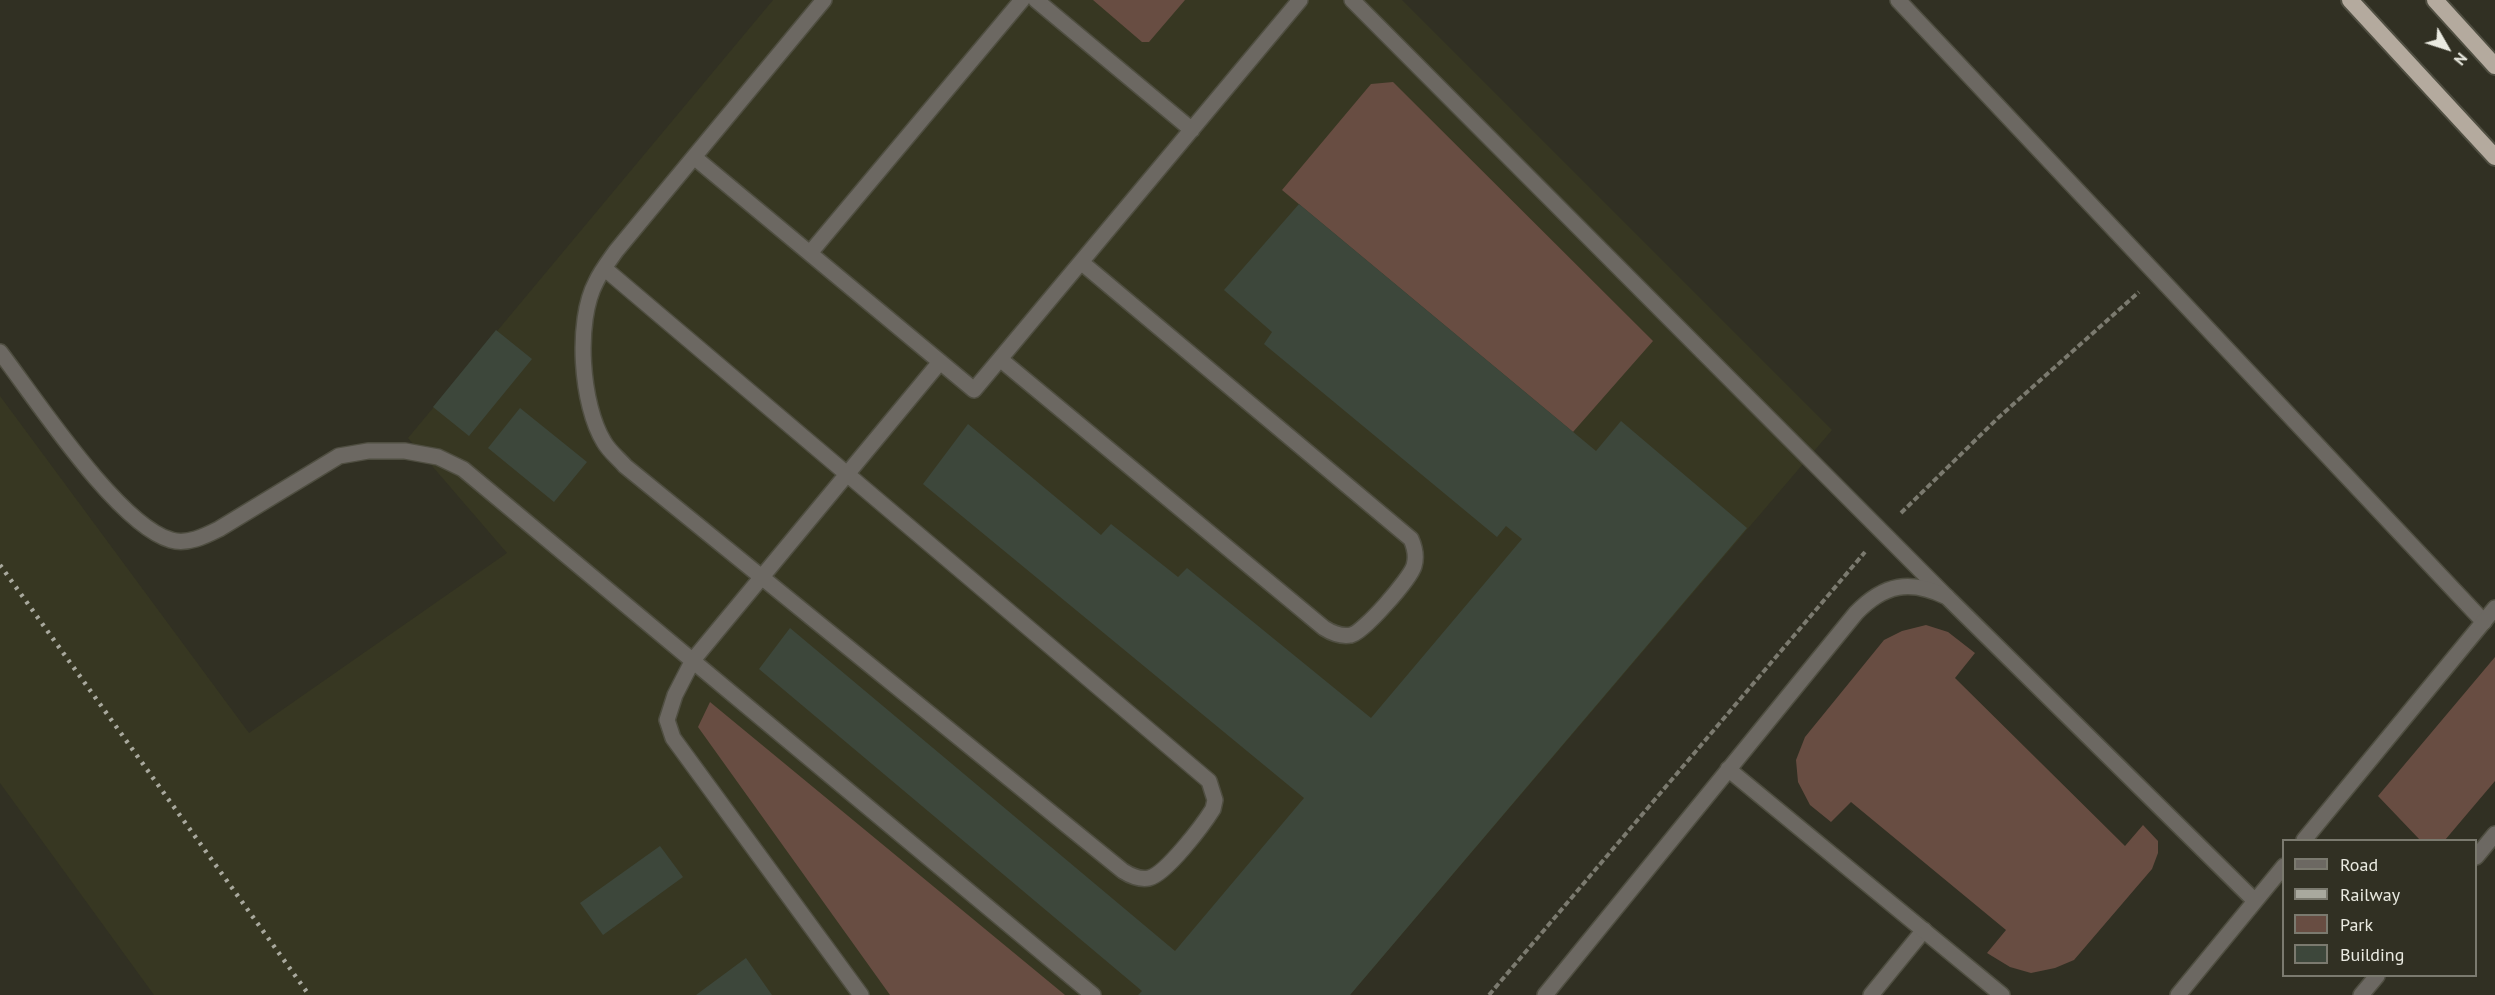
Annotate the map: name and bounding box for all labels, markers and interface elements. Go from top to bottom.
north arrow [2417,18,2477,78]
text: N [2450,49,2472,70]
legend [2282,839,2477,977]
text: Road [2340,853,2378,876]
text: Railway [2340,883,2400,906]
text: Park [2340,913,2373,936]
text: Building [2340,943,2404,966]

